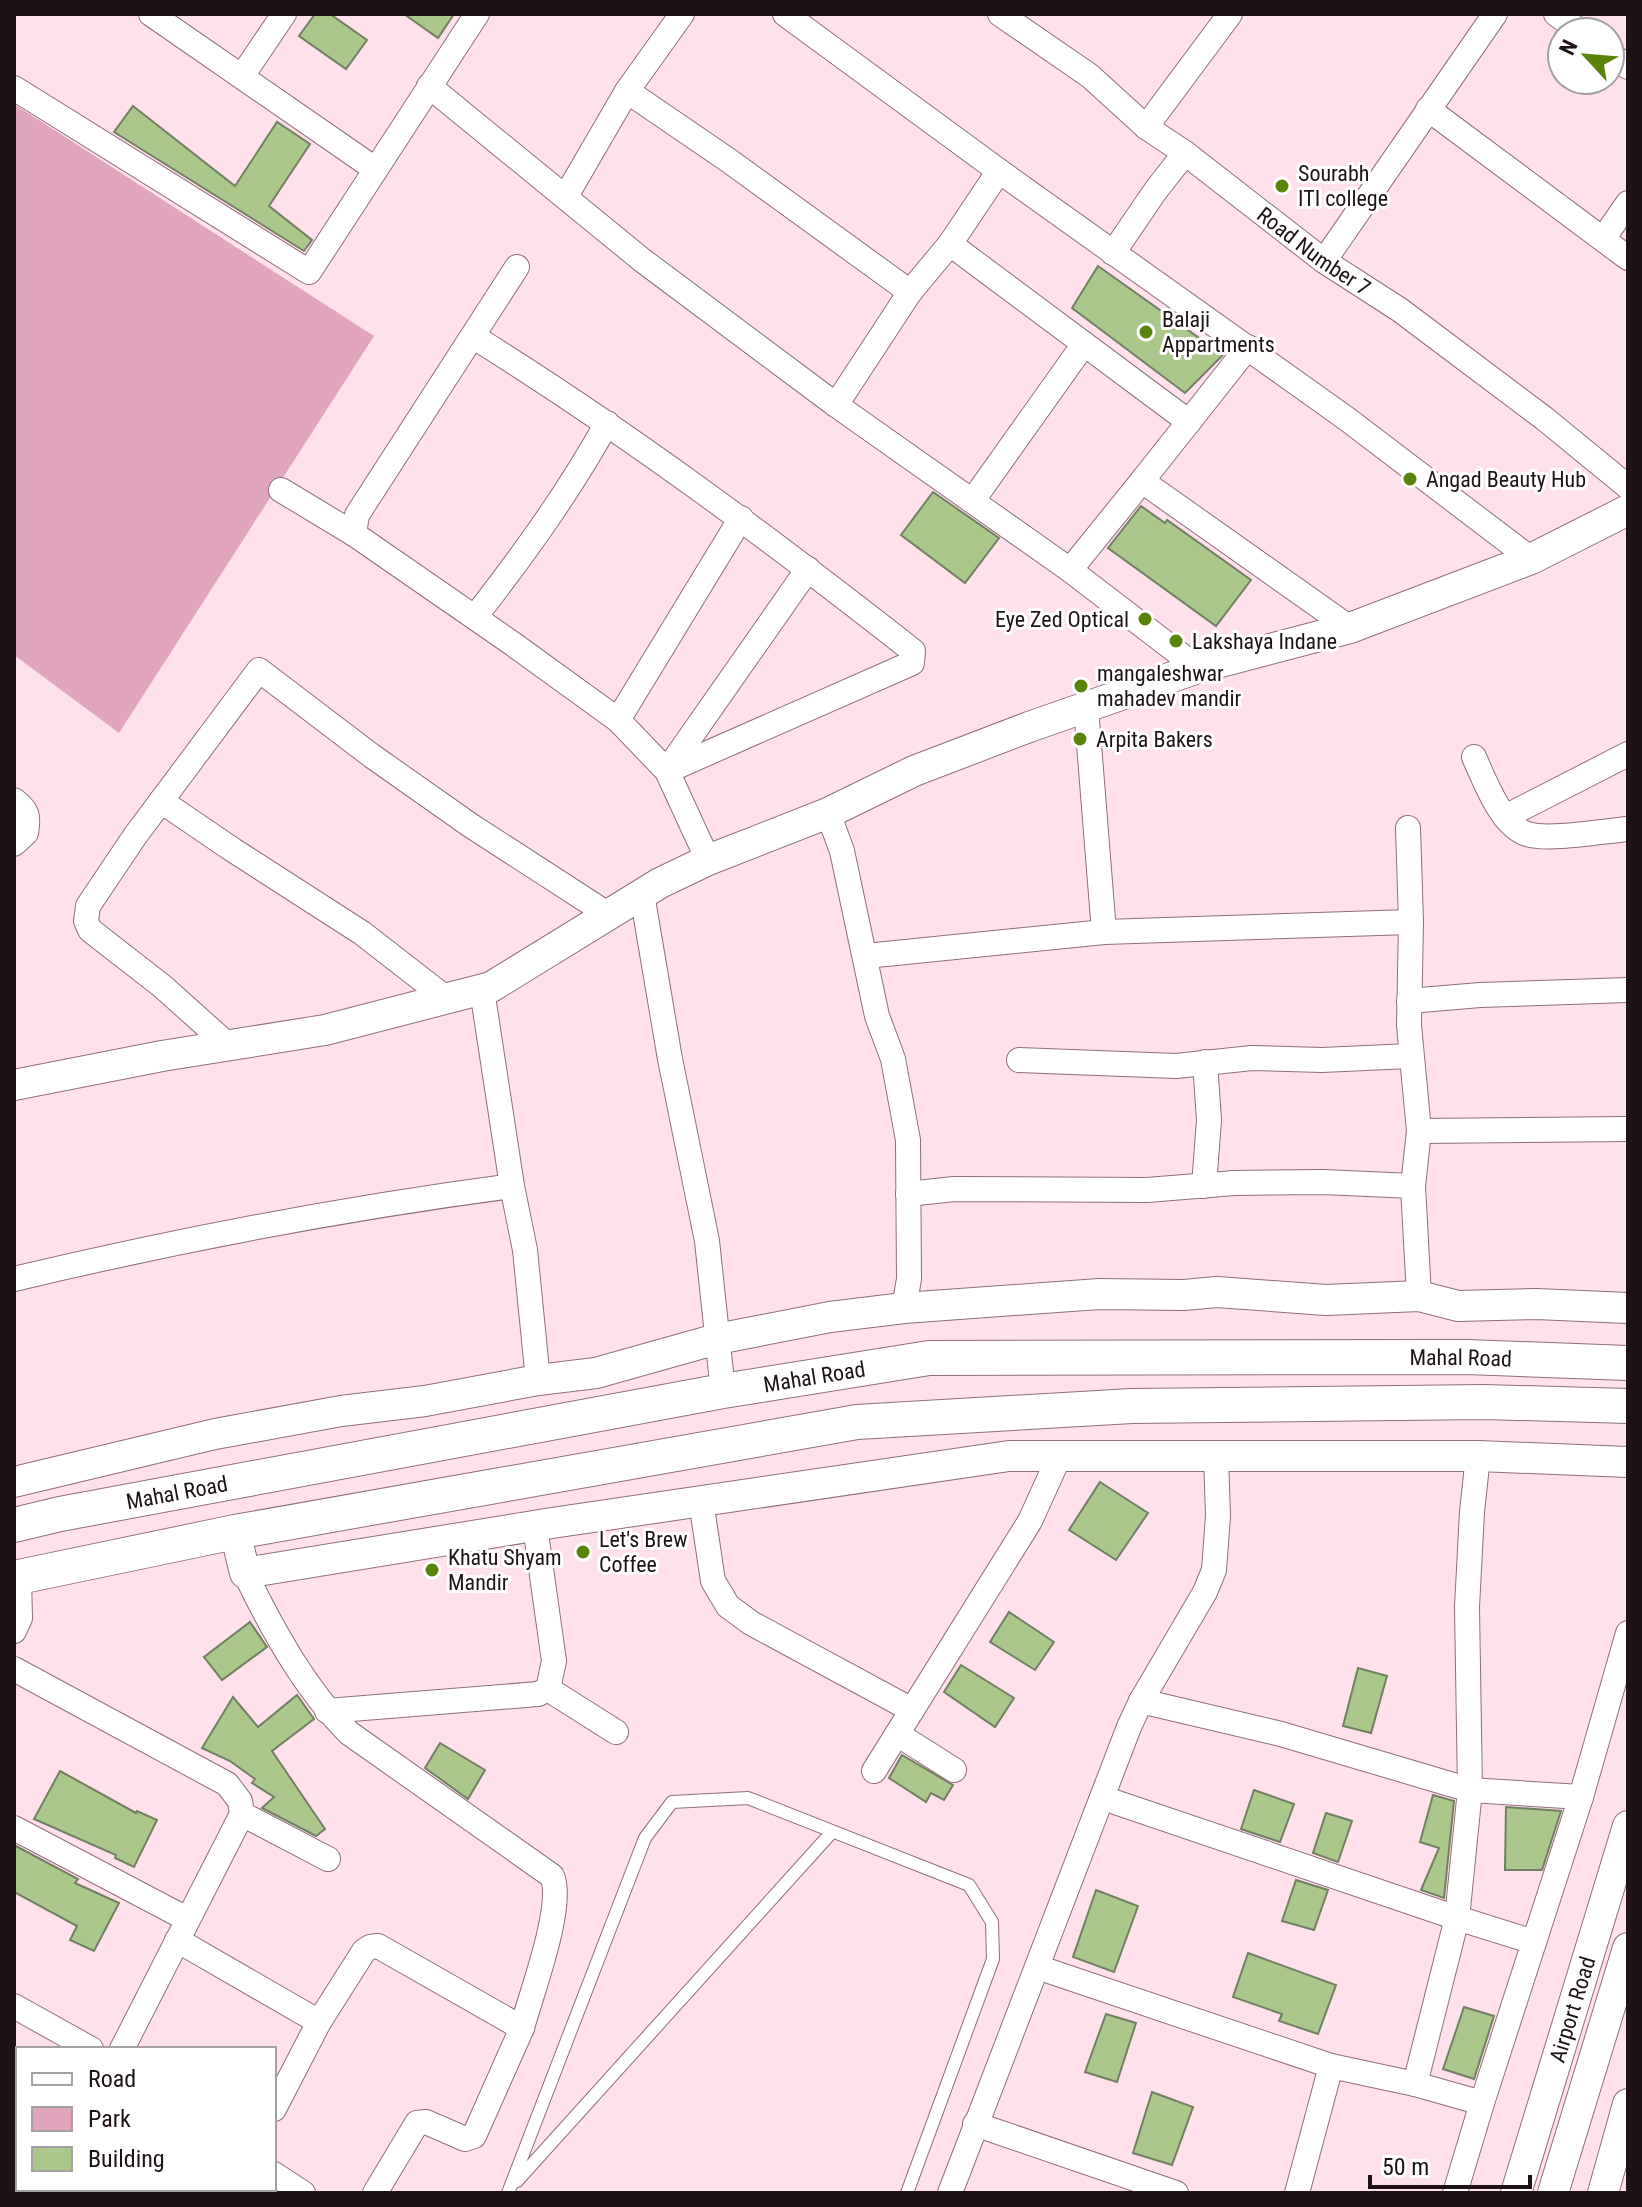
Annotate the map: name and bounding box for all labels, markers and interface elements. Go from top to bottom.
north arrow [1546,16,1626,96]
text: N [1554,36,1583,59]
place label: Sourabh ITI college [1298,161,1388,211]
marker: Sourabh ITI college [1273,177,1291,195]
street label: Road Number 7 [1252,202,1375,301]
place label: Balaji Appartments [1162,307,1275,357]
marker: Balaji Appartments [1137,323,1155,341]
place label: Angad Beauty Hub [1426,467,1586,492]
marker: Angad Beauty Hub [1401,470,1419,488]
place label: Eye Zed Optical [995,607,1129,632]
marker: Eye Zed Optical [1136,610,1154,628]
place label: Lakshaya Indane [1192,629,1337,654]
marker: Lakshaya Indane [1167,632,1185,650]
place label: mangaleshwar mahadev mandir [1097,661,1242,711]
marker: mangaleshwar mahadev mandir [1072,677,1090,695]
place label: Arpita Bakers [1096,727,1213,752]
marker: Arpita Bakers [1071,730,1089,748]
street label: Mahal Road [1409,1345,1513,1372]
street label: Mahal Road [762,1356,867,1397]
street label: Mahal Road [124,1471,230,1514]
place label: Let's Brew Coffee [599,1527,687,1577]
marker: Let's Brew Coffee [574,1543,592,1561]
place label: Khatu Shyam Mandir [448,1545,562,1595]
marker: Khatu Shyam Mandir [423,1561,441,1579]
street label: Airport Road [1545,1954,1600,2065]
legend [16,2047,276,2191]
text: Road [88,2065,136,2093]
text: Park [88,2105,131,2133]
scale bar [1370,2139,1530,2189]
text: Building [88,2145,165,2173]
text: 50 m [1382,2153,1429,2181]

